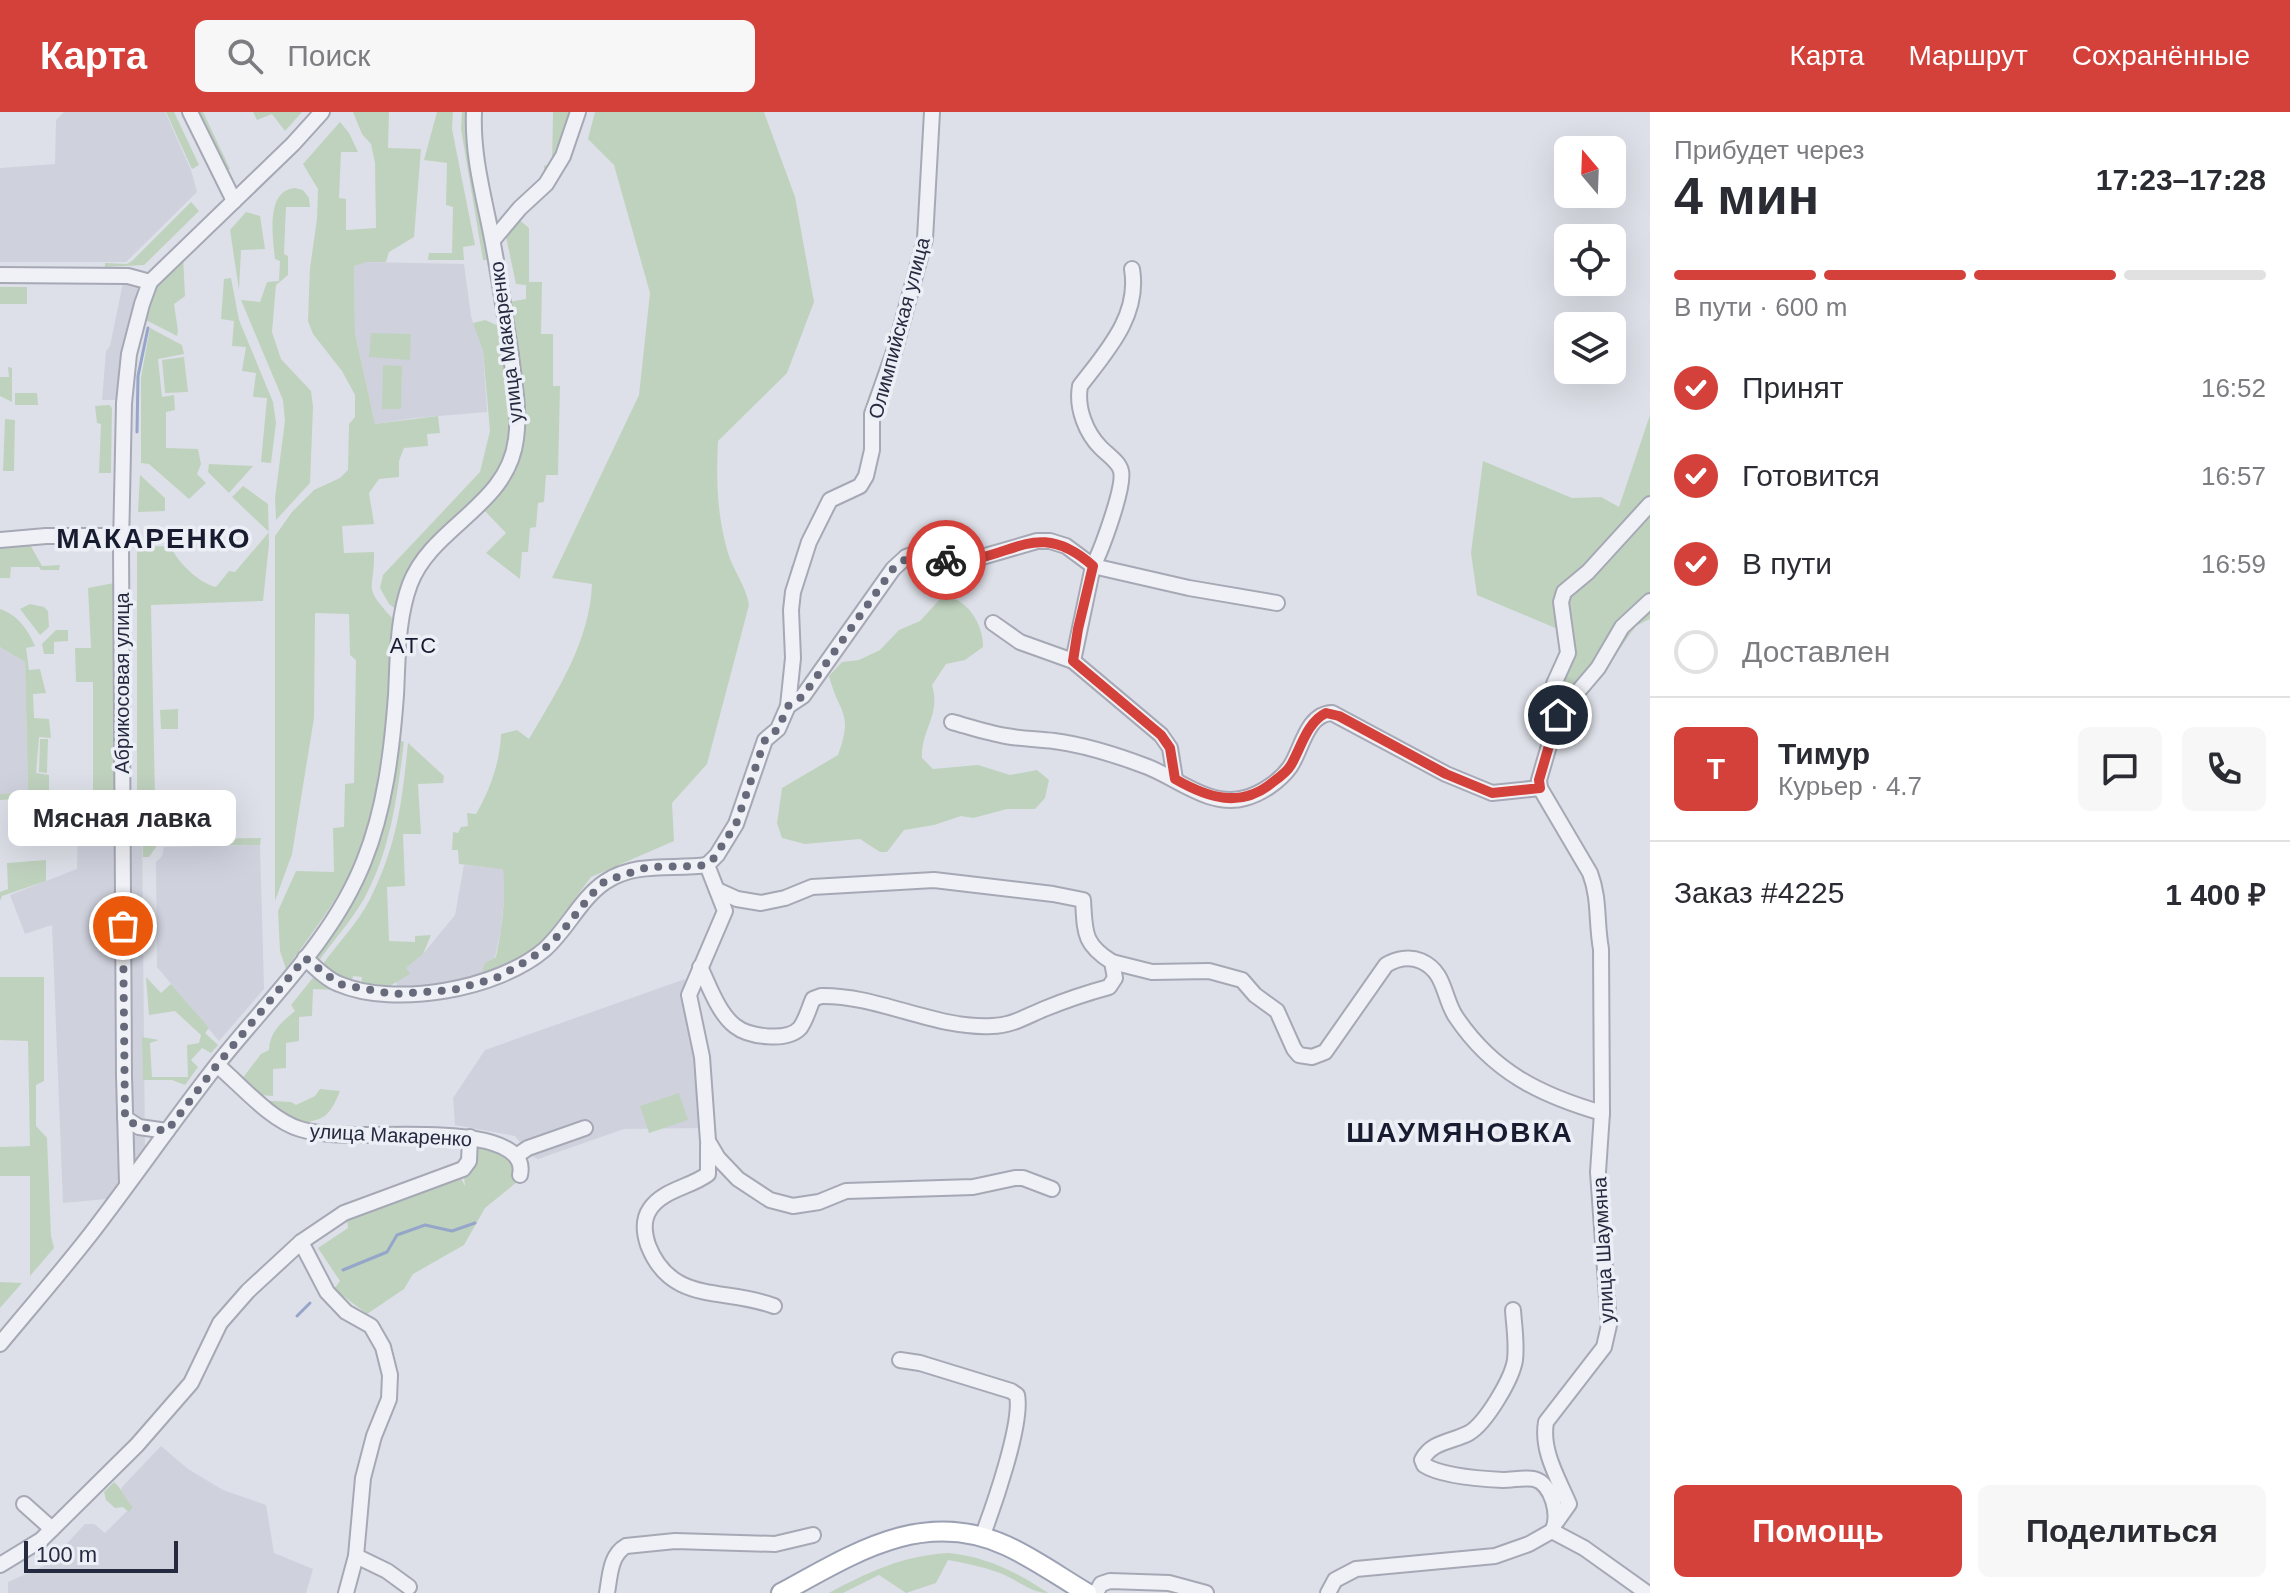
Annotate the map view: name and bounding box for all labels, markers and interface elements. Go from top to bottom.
search box [195,20,755,92]
icon: search [223,34,267,78]
text: Карта [40,35,147,77]
text: Поиск [287,39,370,72]
text: Карта [1789,40,1864,71]
text: Маршрут [1908,40,2028,71]
text: Сохранённые [2072,40,2250,71]
text: Прибудет через [1674,135,1864,165]
north arrow [1554,136,1626,208]
map controls [1554,136,1626,384]
text: 17:23–17:28 [2096,163,2266,196]
text: 4 мин [1674,167,1819,225]
button: locate [1554,224,1626,296]
street label: Олимпийская улица [864,234,934,421]
street label: улица Макаренко [485,260,527,424]
text: В пути · 600 m [1674,292,1847,322]
button: layers [1554,312,1626,384]
icon: check [1674,366,1718,410]
text: Принят [1742,371,1844,404]
text: 16:52 [2201,373,2266,403]
icon: check [1674,454,1718,498]
text: Готовится [1742,459,1880,492]
text: 16:57 [2201,461,2266,491]
courier [906,520,986,600]
district label: МАКАРЕНКО [56,523,252,554]
icon: bike [924,538,968,582]
icon: check [1674,542,1718,586]
text: В пути [1742,547,1832,580]
text: 16:59 [2201,549,2266,579]
street label: Абрикосовая улица [111,591,133,774]
district label: АТС [390,633,438,658]
text: Доставлен [1742,635,1890,668]
pin [1524,681,1592,749]
icon: home [1536,693,1580,737]
button: chat [2078,727,2162,811]
button: phone [2182,727,2266,811]
text: Тимур [1778,737,1870,770]
text: Т [1707,752,1725,785]
text: Курьер · 4.7 [1778,771,1922,801]
callout: Мясная лавка [9,790,237,846]
text: Мясная лавка [33,803,211,833]
text: Заказ #4225 [1674,876,1844,909]
text: 1 400 ₽ [2165,878,2266,911]
pin [89,892,157,960]
icon: bag [101,904,145,948]
district label: ШАУМЯНОВКА [1346,1117,1574,1148]
street label: улица Макаренко [309,1120,473,1150]
street label: улица Шаумяна [1588,1176,1618,1324]
button: Помощь [1674,1485,1962,1577]
button: Поделиться [1978,1485,2266,1577]
scale bar [24,1537,178,1573]
text: 100 m [36,1542,97,1567]

